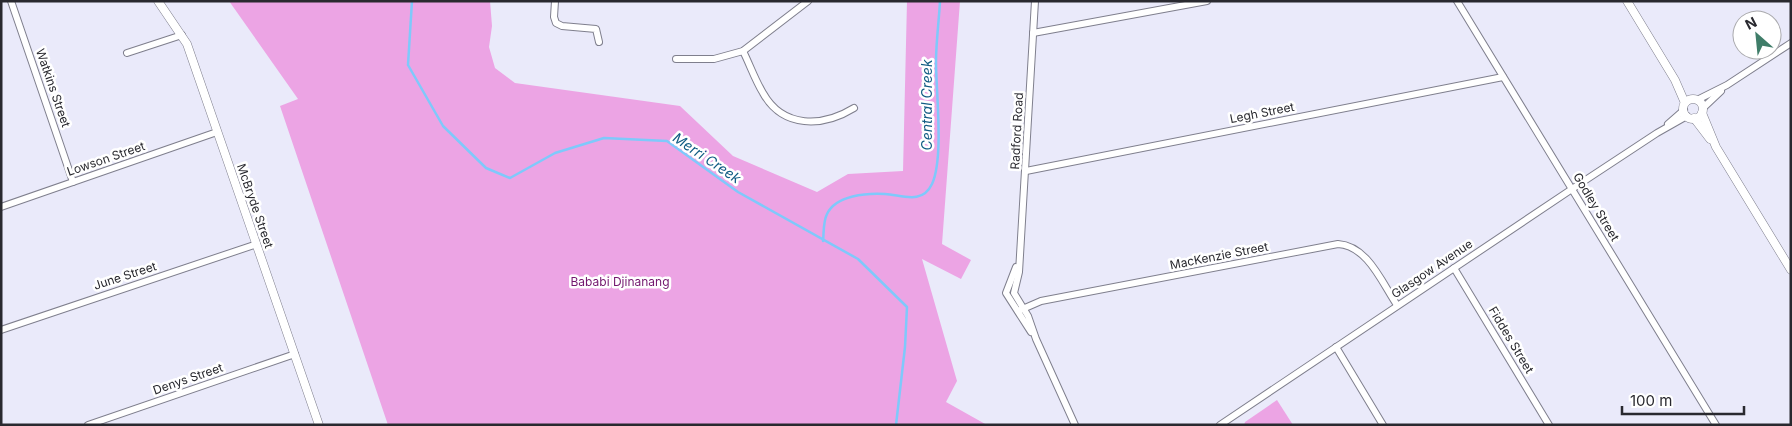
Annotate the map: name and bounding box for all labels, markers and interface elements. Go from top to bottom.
north arrow [1732,10,1782,60]
text: N [1742,13,1759,33]
street label: Watkins Street [33,47,74,129]
water label: Central Creek [918,59,935,151]
street label: Radford Road [1007,92,1026,170]
street label: Legh Street [1228,99,1296,126]
water label: Merri Creek [670,129,745,187]
street label: Lowson Street [65,138,147,179]
street label: McBryde Street [234,162,277,250]
street label: Godley Street [1570,170,1623,244]
street label: Glasgow Avenue [1388,236,1475,301]
street label: MacKenzie Street [1168,239,1269,272]
street label: June Street [91,258,158,293]
park label: Bababi Djinanang [571,274,670,289]
street label: Fiddes Street [1486,304,1537,376]
street label: Denys Street [151,360,225,397]
scale bar [1622,384,1744,416]
text: 100 m [1630,391,1672,410]

